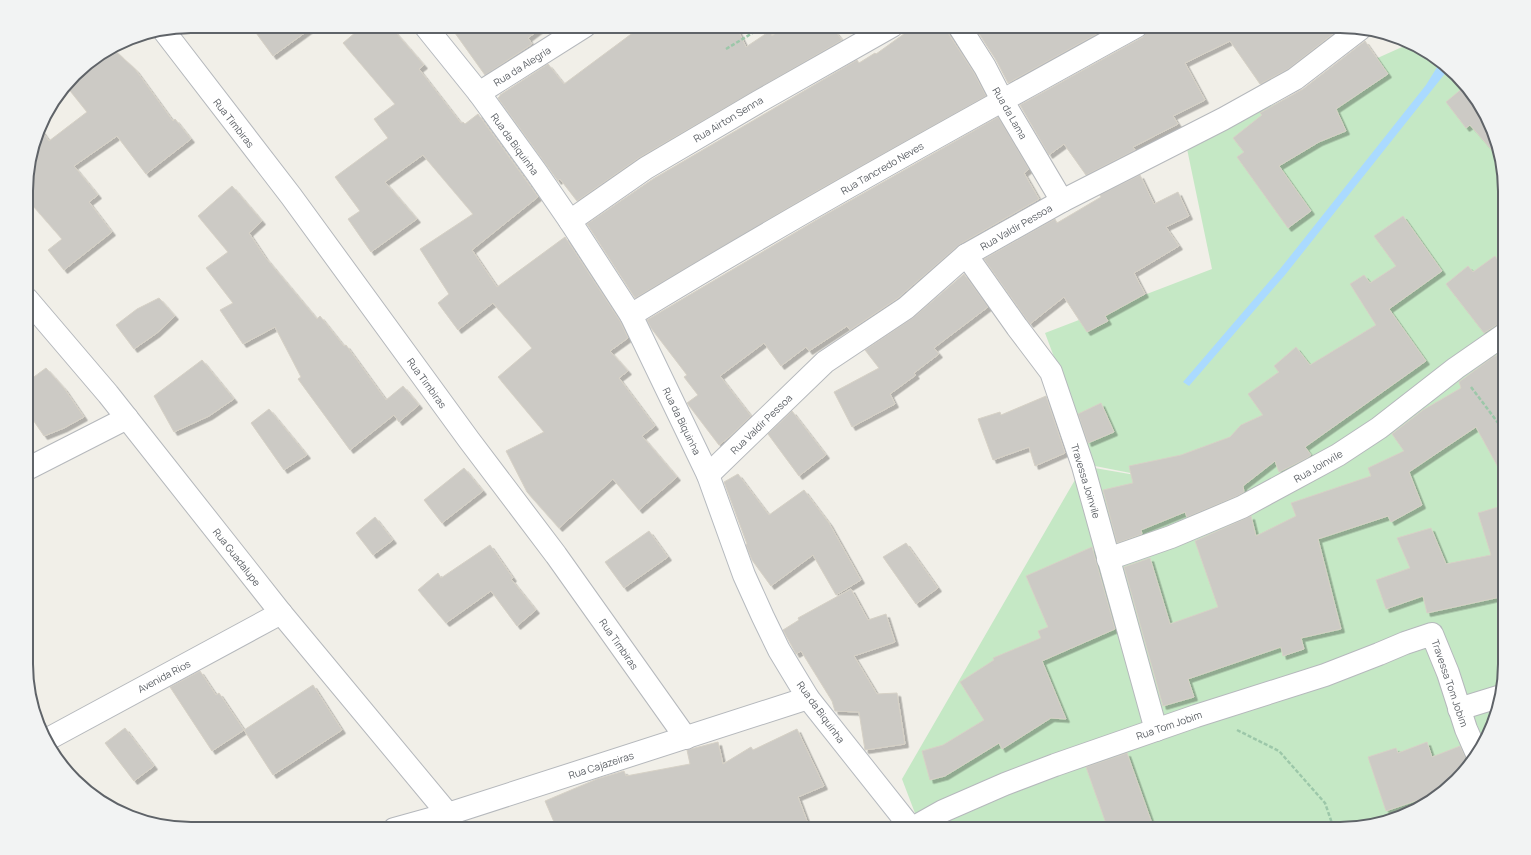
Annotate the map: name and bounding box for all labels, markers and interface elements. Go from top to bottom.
street label: Rua da Alegria [491,43,553,89]
street label: Rua da Lama [989,84,1031,142]
street label: Rua Airton Senna [691,93,765,145]
street label: Rua Timbiras [210,95,258,151]
street label: Rua da Biquinha [488,110,542,178]
street label: Rua Tancredo Neves [838,139,926,197]
street label: Rua Valdir Pessoa [977,201,1055,253]
street label: Rua Timbiras [404,355,450,411]
street label: Rua da Biquinha [660,385,704,457]
street label: Rua Valdir Pessoa [727,391,795,457]
street label: Travessa Joinvile [1068,442,1104,520]
street label: Rua Joinvile [1291,446,1345,486]
street label: Rua Guadalupe [210,525,264,589]
street label: Rua Timbiras [596,616,642,672]
street label: Travessa Tom Jobim [1428,637,1472,729]
street label: Avenida Rios [135,656,193,696]
street label: Rua da Biquinha [794,678,848,746]
street label: Rua Tom Jobim [1134,707,1204,743]
street label: Rua Cajazeiras [567,748,635,782]

